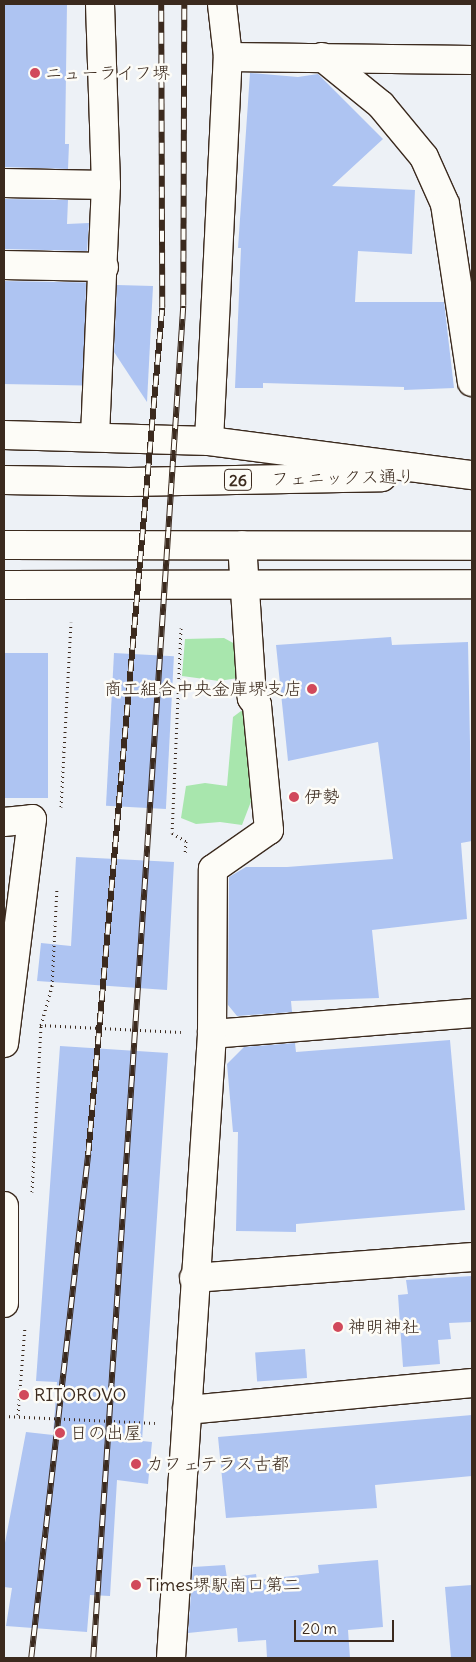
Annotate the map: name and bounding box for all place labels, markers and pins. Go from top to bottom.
place label: ニューライフ堺 [45,62,171,84]
marker: ニューライフ堺 [29,67,41,79]
place label: 商工組合中央金庫堺支店 [104,678,302,700]
marker: 商工組合中央金庫堺支店 [306,683,318,695]
place label: 伊勢 [304,786,340,808]
marker: 伊勢 [288,791,300,803]
place label: 神明神社 [348,1316,420,1338]
marker: 神明神社 [332,1321,344,1333]
place label: RITOROVO [34,1384,126,1406]
marker: RITOROVO [18,1389,30,1401]
place label: 日の出屋 [70,1422,142,1444]
marker: 日の出屋 [54,1427,66,1439]
place label: カフェテラス古都 [146,1453,290,1475]
marker: カフェテラス古都 [130,1458,142,1470]
place label: Times堺駅南口第二 [146,1574,301,1596]
marker: Times堺駅南口第二 [130,1579,142,1591]

